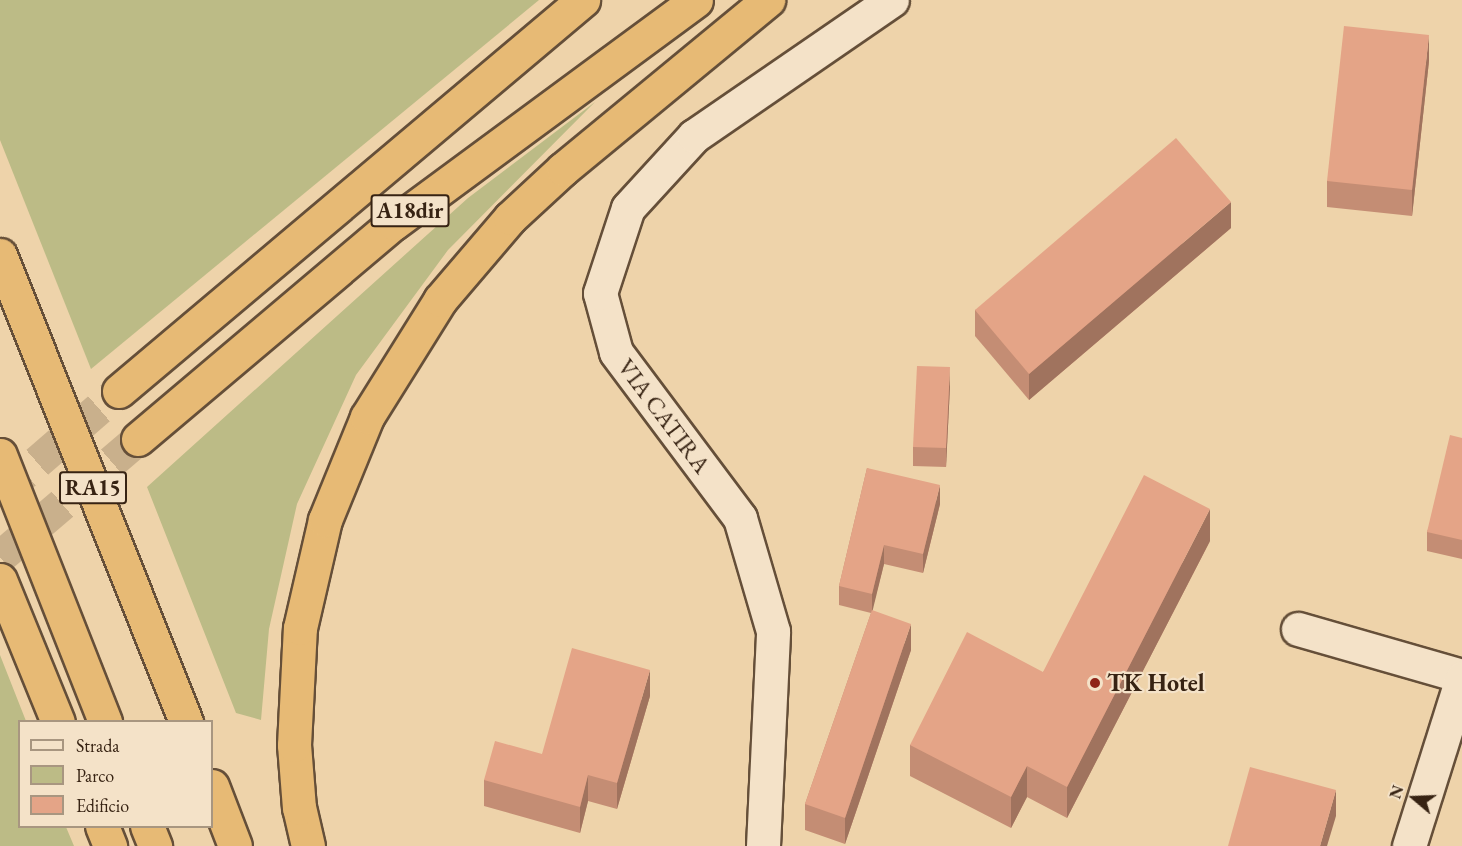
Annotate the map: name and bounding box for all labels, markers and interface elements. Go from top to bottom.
road number: A18dir [370,192,450,230]
street label: VIA CATIRA [612,353,716,479]
road number: RA15 [58,469,128,507]
place label: TK Hotel [1107,669,1205,697]
marker: TK Hotel [1088,676,1102,690]
legend [18,720,213,828]
text: Strada [76,734,120,757]
text: Parco [76,764,114,787]
north arrow [1384,768,1444,828]
text: N [1384,782,1409,802]
text: Edificio [76,794,129,817]

